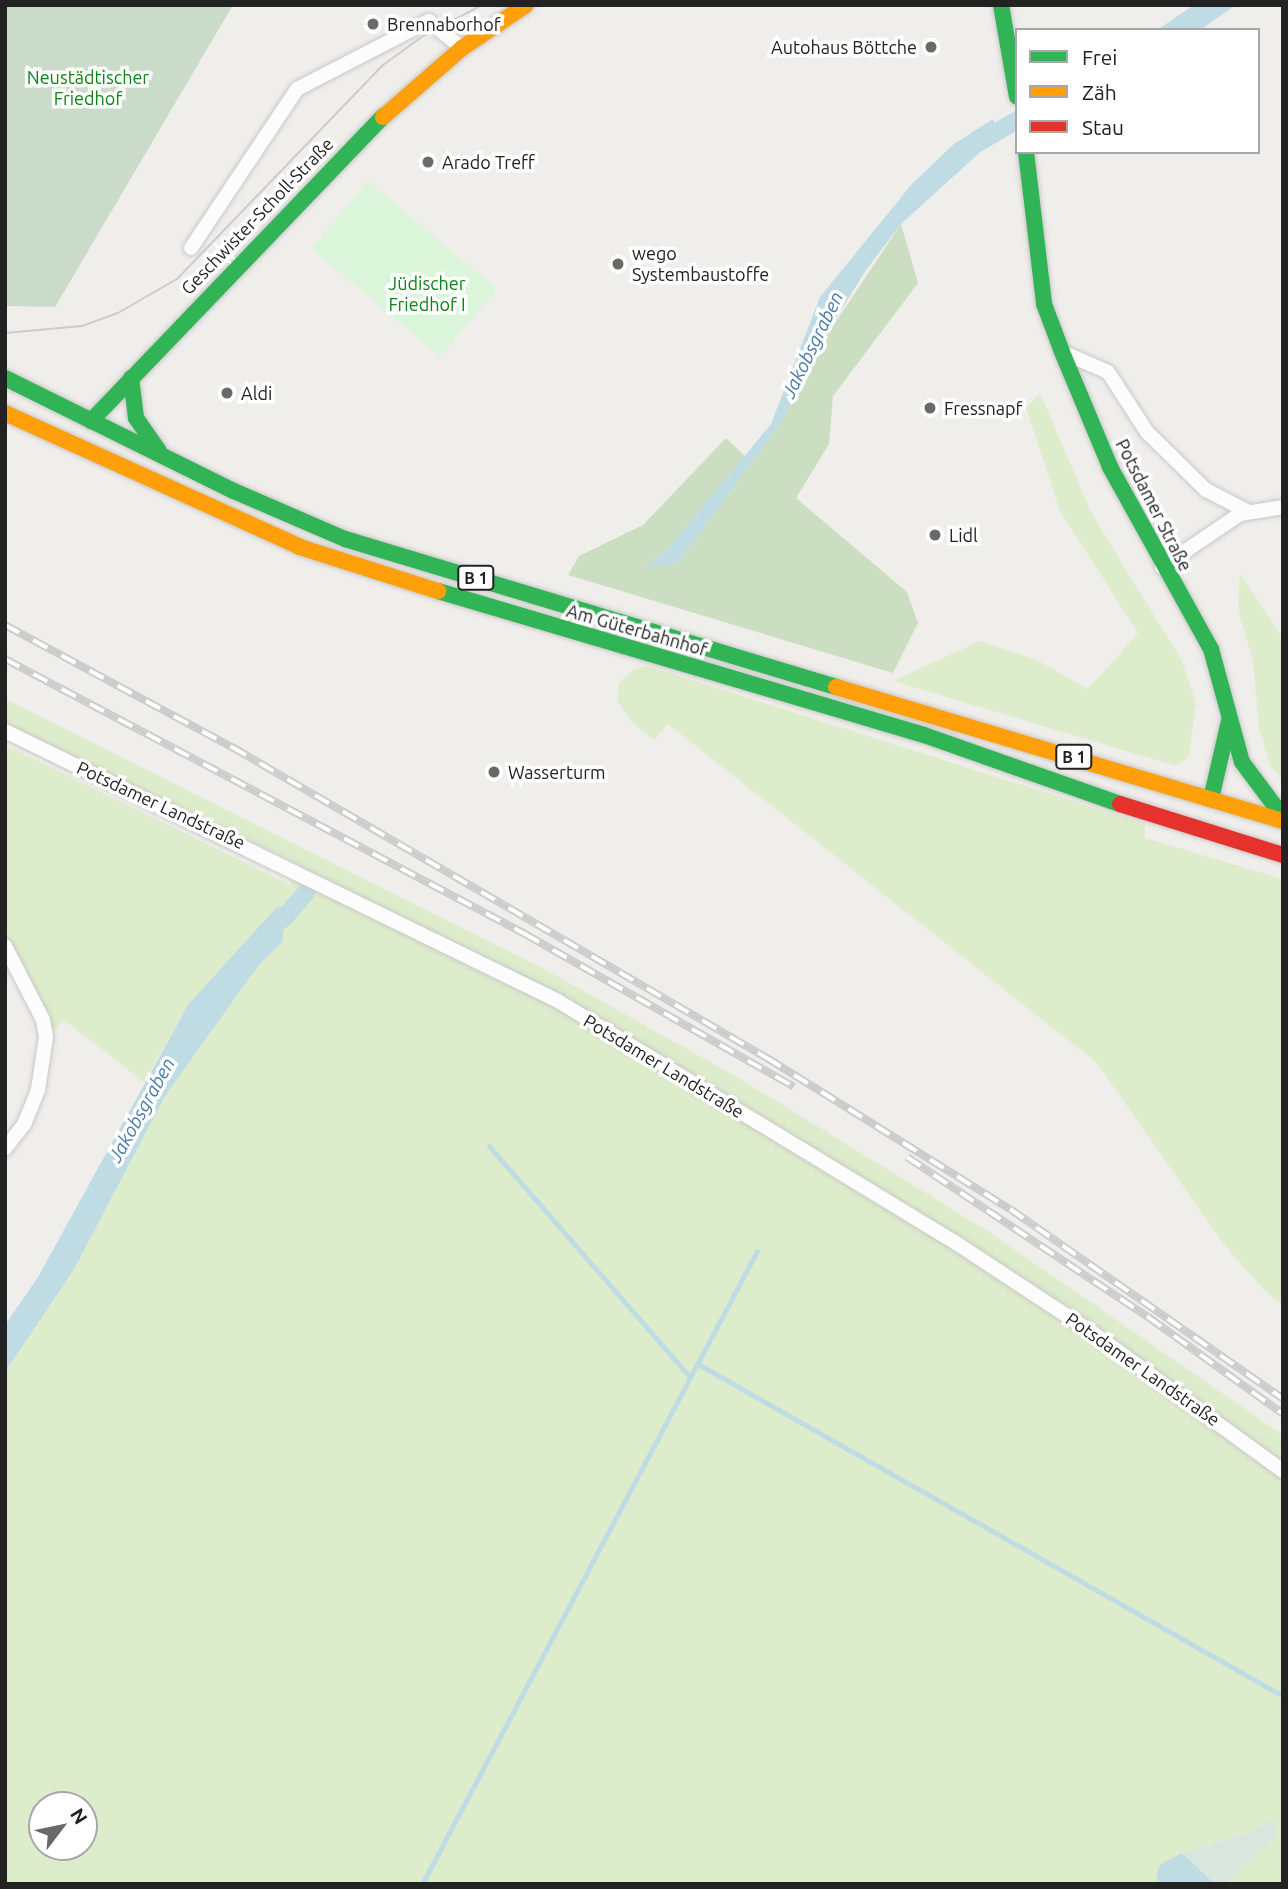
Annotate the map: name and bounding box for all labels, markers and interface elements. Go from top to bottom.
place label: Brennaborhof [387,13,501,35]
marker: Brennaborhof [365,16,381,32]
legend [1015,28,1260,154]
place label: Autohaus Böttche [771,36,917,58]
marker: Autohaus Böttche [923,39,939,55]
text: Frei [1082,45,1117,69]
park label: Neustädtischer Friedhof [27,67,149,110]
text: Zäh [1082,80,1117,104]
text: Stau [1082,115,1124,139]
street label: Geschwister-Scholl-Straße [176,133,338,299]
place label: Arado Treff [442,151,535,173]
marker: Arado Treff [420,154,436,170]
place label: wego Systembaustoffe [632,243,769,286]
marker: wego Systembaustoffe [610,256,626,272]
park label: Jüdischer Friedhof I [388,273,466,316]
water label: Jakobsgraben [777,288,849,402]
place label: Aldi [241,382,272,404]
marker: Aldi [219,385,235,401]
place label: Fressnapf [944,397,1022,419]
marker: Fressnapf [922,400,938,416]
street label: Potsdamer Straße [1111,435,1197,575]
place label: Lidl [949,524,978,546]
marker: Lidl [927,527,943,543]
road number: B 1 [457,566,495,590]
street label: Am Güterbahnhof [564,600,710,660]
road number: B 1 [1055,744,1093,770]
street label: Potsdamer Landstraße [73,757,249,853]
place label: Wasserturm [508,761,606,783]
marker: Wasserturm [486,764,502,780]
street label: Potsdamer Landstraße [580,1010,748,1122]
water label: Jakobsgraben [104,1054,180,1166]
street label: Potsdamer Landstraße [1062,1308,1224,1430]
north arrow [28,1791,98,1861]
text: N [66,1804,92,1828]

